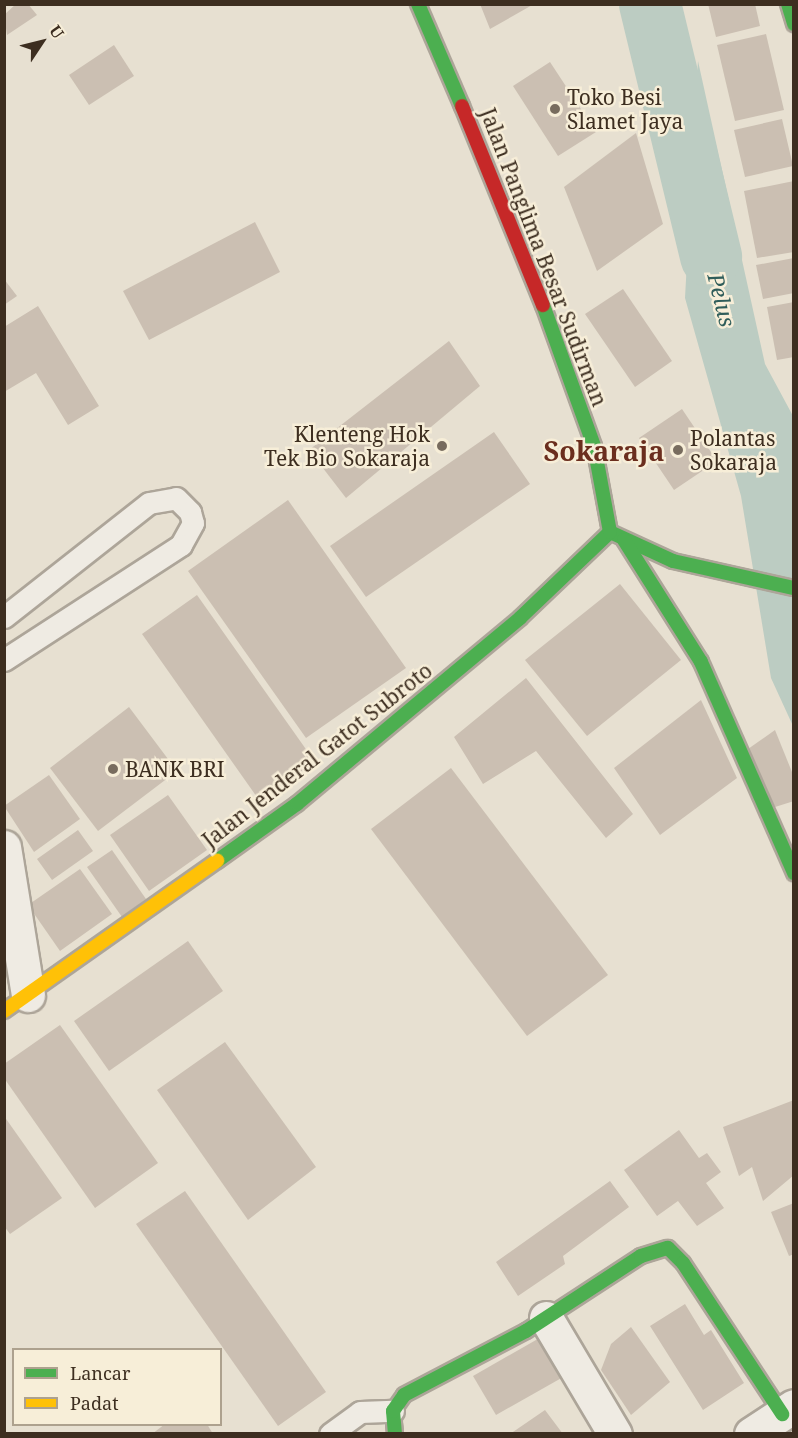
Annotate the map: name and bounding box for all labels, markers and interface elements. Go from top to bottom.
north arrow [12,12,72,72]
text: U [44,20,69,43]
place label: Toko Besi Slamet Jaya [567,84,683,134]
marker: Toko Besi Slamet Jaya [548,102,562,116]
street label: Jalan Panglima Besar Sudirman [475,104,613,410]
water label: Pelus [703,270,741,330]
place label: Klenteng Hok Tek Bio Sokaraja [264,421,430,471]
place label: Polantas Sokaraja [690,425,777,475]
district label: Sokaraja [544,435,664,467]
marker: Klenteng Hok Tek Bio Sokaraja [435,439,449,453]
marker: Polantas Sokaraja [671,443,685,457]
street label: Jalan Jenderal Gatot Subroto [197,657,437,853]
place label: BANK BRI [125,756,225,782]
marker: BANK BRI [106,762,120,776]
legend [12,1348,222,1426]
text: Lancar [70,1361,130,1385]
text: Padat [70,1391,119,1415]

